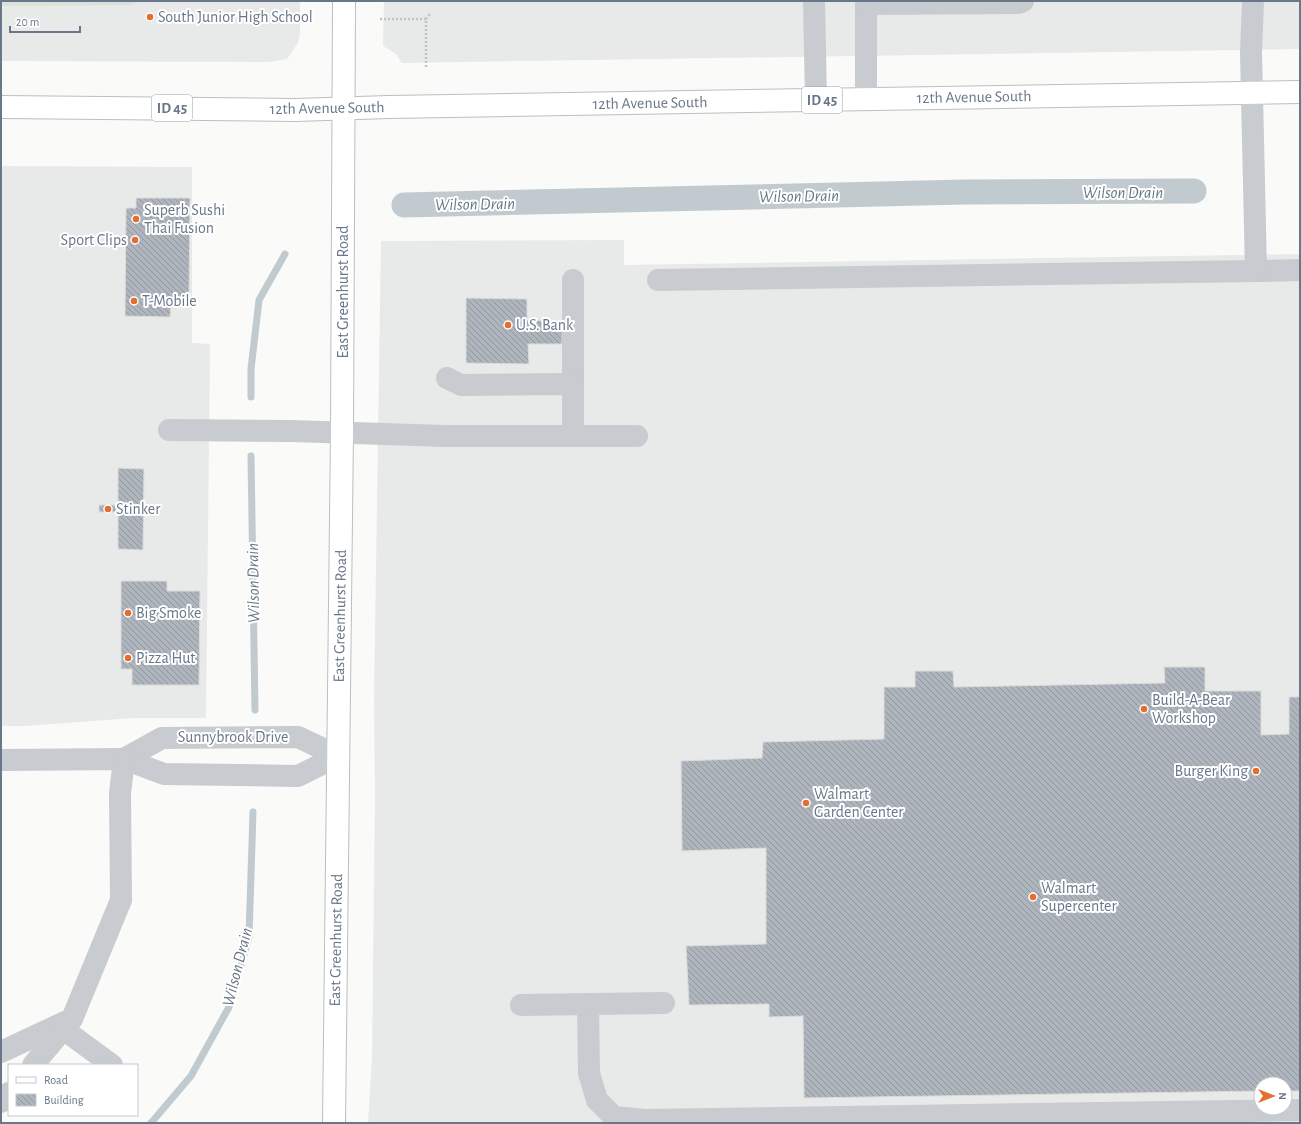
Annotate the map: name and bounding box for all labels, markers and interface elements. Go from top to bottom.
scale bar [10,8,80,34]
place label: South Junior High School [158,9,313,25]
marker: South Junior High School [145,12,155,22]
text: 20 m [16,16,39,28]
road number: ID 45 [802,87,842,113]
street label: 12th Avenue South [916,88,1032,106]
street label: 12th Avenue South [592,94,708,112]
road number: ID 45 [152,95,192,121]
street label: 12th Avenue South [269,99,385,117]
water label: Wilson Drain [1083,184,1163,201]
water label: Wilson Drain [759,187,839,205]
water label: Wilson Drain [435,195,515,213]
place label: Superb Sushi Thai Fusion [144,202,225,236]
marker: Superb Sushi Thai Fusion [131,214,141,224]
street label: East Greenhurst Road [335,226,351,358]
place label: Sport Clips [60,232,127,248]
marker: Sport Clips [130,235,140,245]
place label: T-Mobile [142,293,197,309]
marker: T-Mobile [129,296,139,306]
place label: U.S. Bank [516,317,574,333]
marker: U.S. Bank [503,320,513,330]
place label: Stinker [116,501,161,517]
marker: Stinker [103,504,113,514]
water label: Wilson Drain [244,543,262,623]
street label: East Greenhurst Road [331,549,349,683]
place label: Big Smoke [136,605,201,621]
marker: Big Smoke [123,608,133,618]
place label: Pizza Hut [136,650,195,666]
marker: Pizza Hut [123,653,133,663]
place label: Build-A-Bear Workshop [1152,692,1231,726]
marker: Build-A-Bear Workshop [1139,704,1149,714]
street label: Sunnybrook Drive [178,729,288,746]
place label: Burger King [1175,763,1248,779]
marker: Burger King [1251,766,1261,776]
place label: Walmart Garden Center [814,786,904,820]
marker: Walmart Garden Center [801,798,811,808]
street label: East Greenhurst Road [327,873,345,1007]
place label: Walmart Supercenter [1041,880,1117,914]
marker: Walmart Supercenter [1028,892,1038,902]
water label: Wilson Drain [219,926,255,1008]
legend [8,1064,138,1116]
text: Road [44,1074,68,1086]
north arrow [1253,1076,1293,1116]
text: N [1277,1092,1288,1100]
text: Building [44,1094,84,1106]

